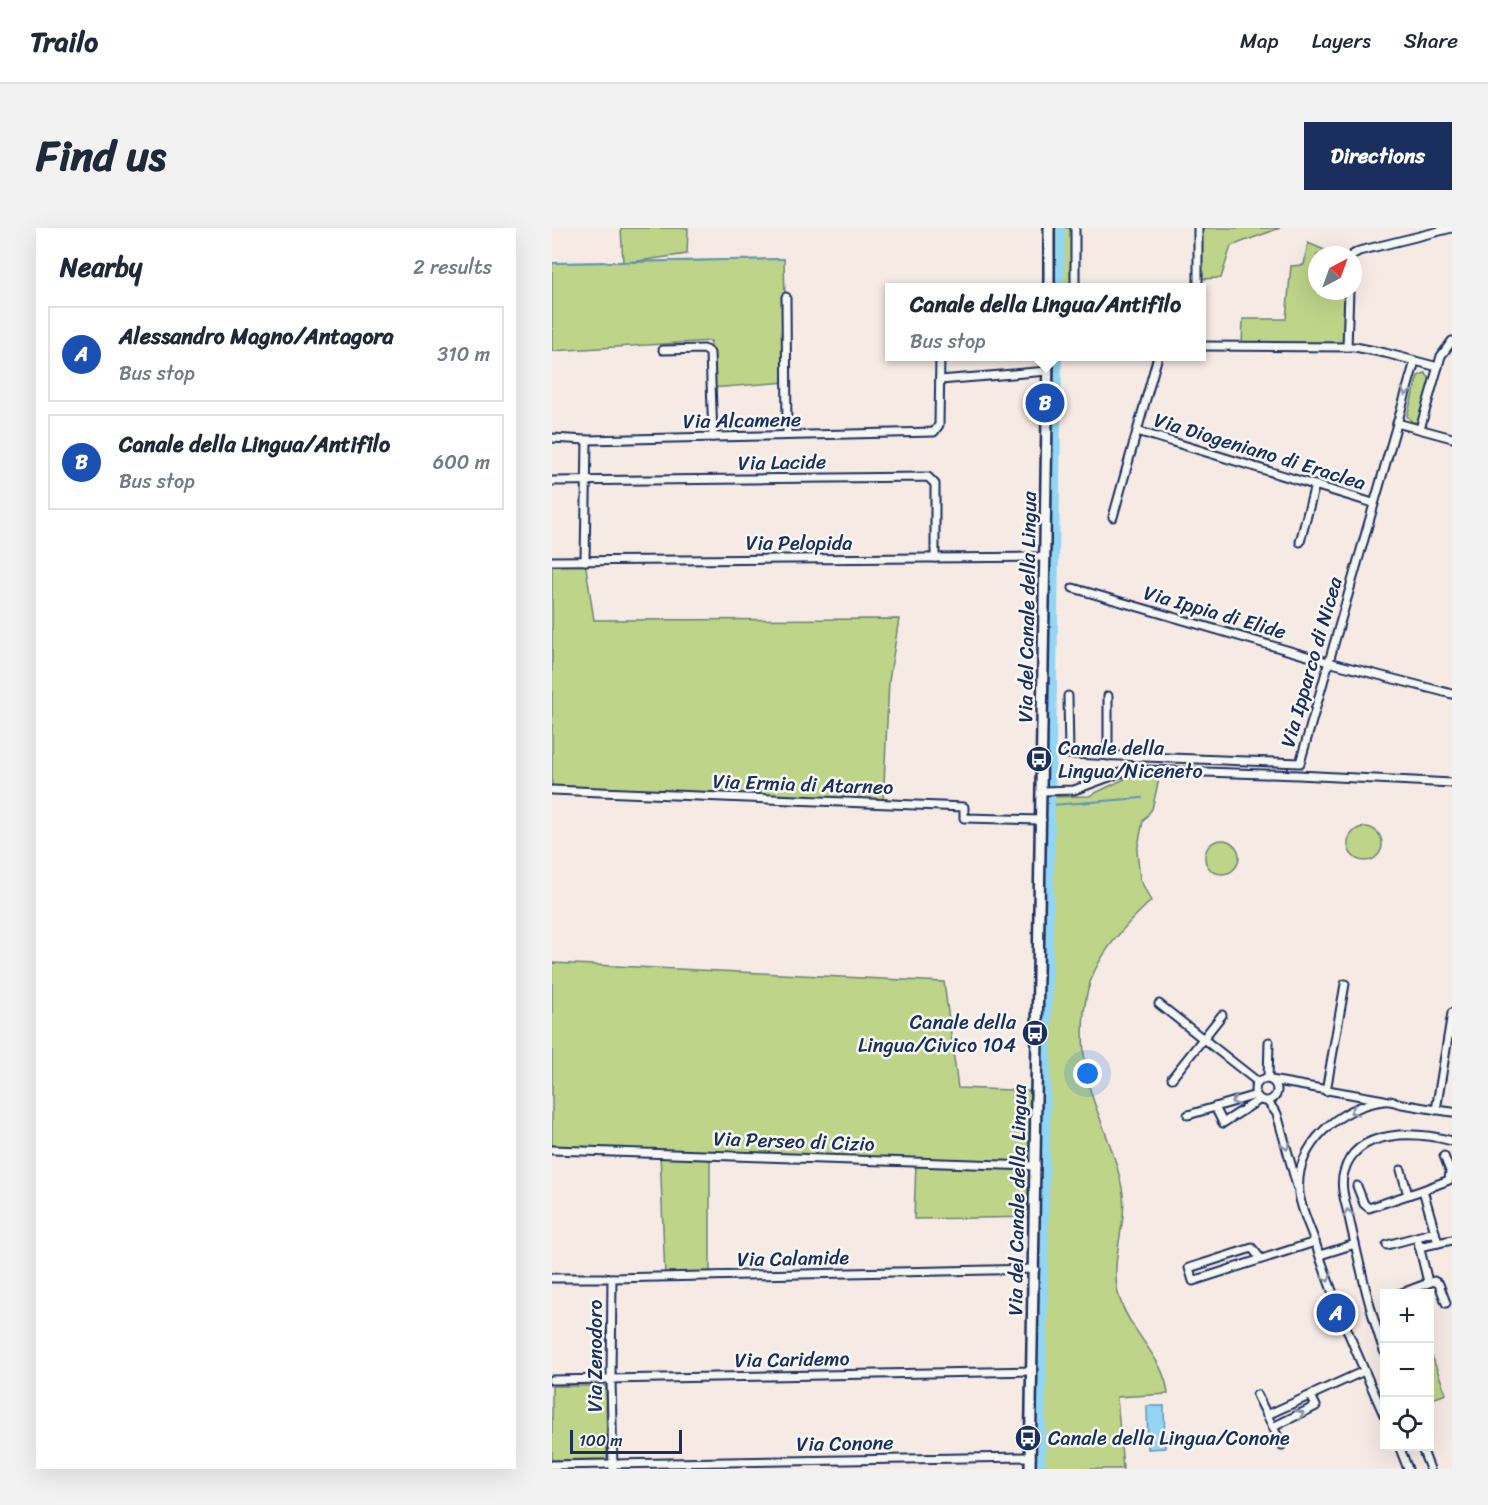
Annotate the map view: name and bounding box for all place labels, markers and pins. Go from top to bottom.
pin: B [1026,380,1064,426]
place label: Canale della Lingua/Niceneto [1058,731,1203,789]
bus stop icon: Canale della Lingua/Niceneto [1024,744,1054,774]
place label: Canale della Lingua/Civico 104 [858,1005,1017,1063]
bus stop icon: Canale della Lingua/Civico 104 [1020,1018,1050,1048]
pin: A [1316,1290,1356,1336]
place label: Canale della Lingua/Conone [1048,1421,1290,1456]
bus stop icon: Canale della Lingua/Conone [1013,1423,1043,1453]

